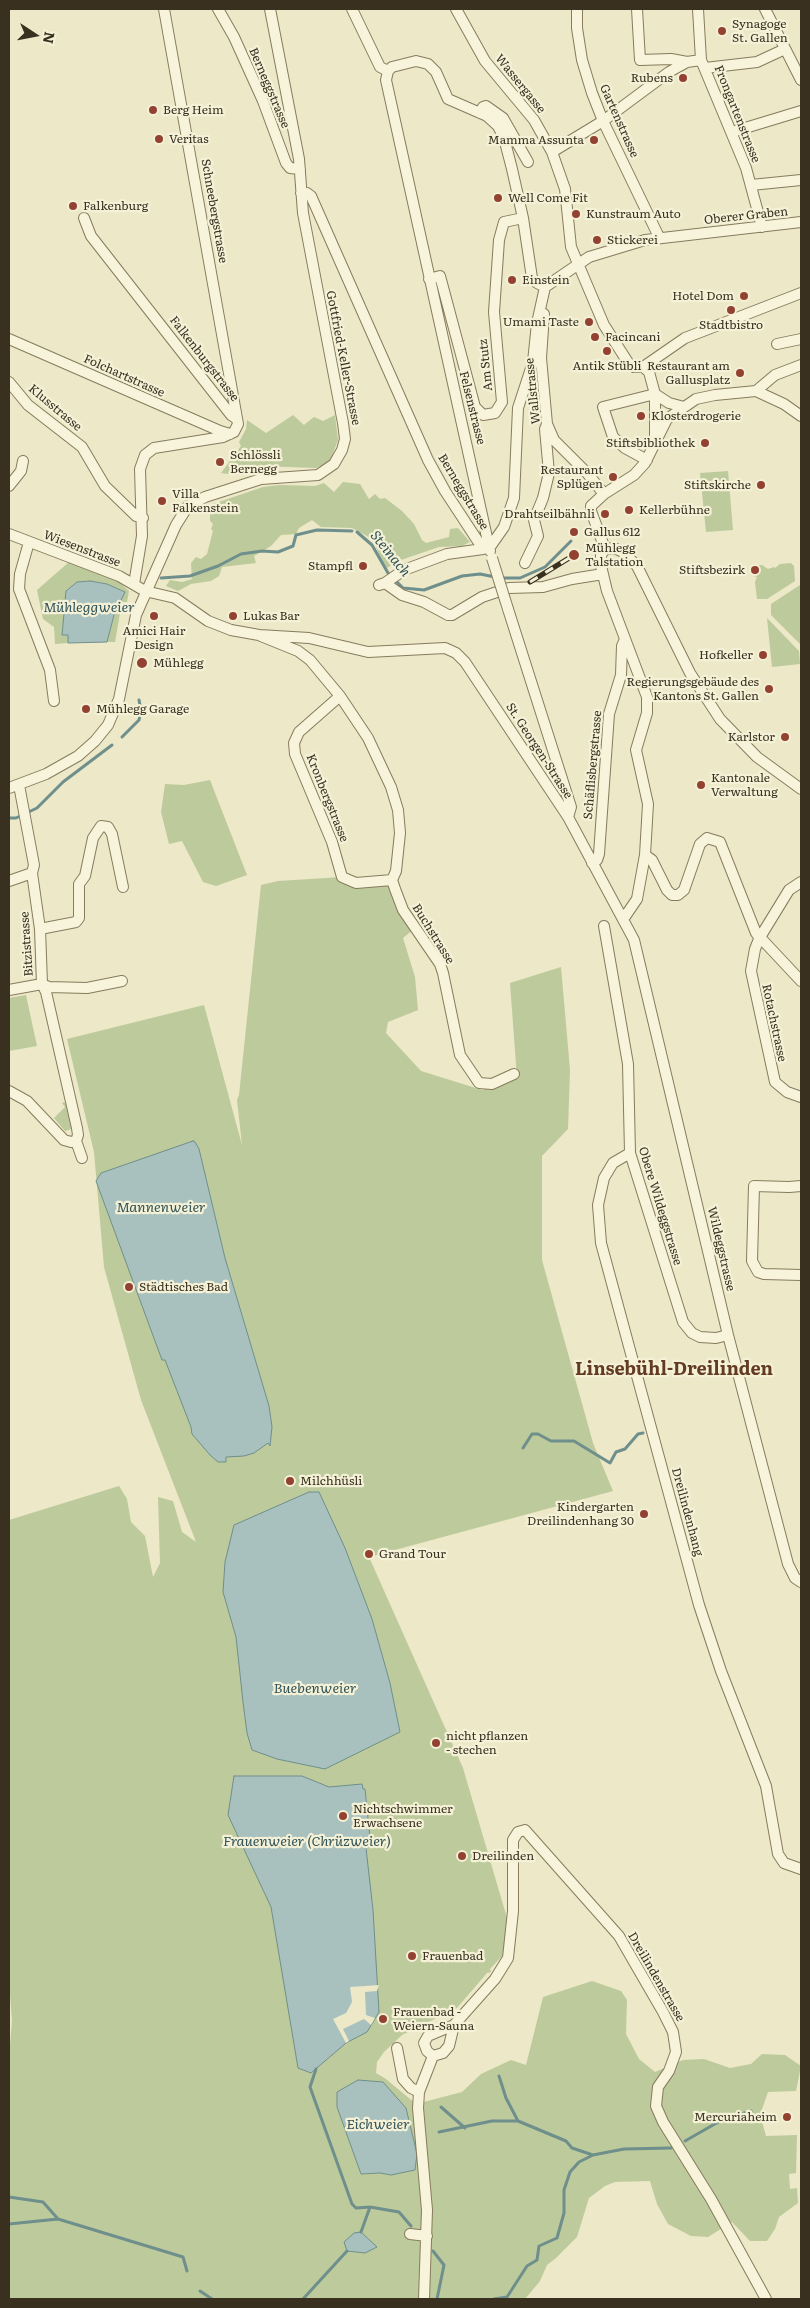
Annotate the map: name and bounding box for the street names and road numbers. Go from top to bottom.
street label: Berneggstrasse [246,46,292,130]
street label: Wassergasse [492,52,548,116]
street label: Frongartenstrasse [711,63,763,165]
street label: Gartenstrasse [596,82,642,160]
street label: Schneebergstrasse [198,158,230,264]
street label: Oberer Graben [703,204,789,228]
street label: Gottfried-Keller-Strasse [323,289,363,427]
street label: Falkenburgstrasse [166,313,242,405]
street label: Am Stutz [476,338,496,392]
street label: Folchartstrasse [81,352,167,400]
street label: Wallstrasse [522,357,544,425]
street label: Felsenstrasse [456,370,488,446]
street label: Klusstrasse [26,382,84,434]
street label: Berneggstrasse [435,451,491,533]
street label: Wiesenstrasse [41,528,123,570]
street label: St. Georgen-Strasse [503,700,575,802]
street label: Schäflisbergstrasse [581,710,605,820]
street label: Kronbergstrasse [303,752,351,844]
street label: Buchstrasse [409,901,457,967]
street label: Bitzistrasse [18,911,36,977]
street label: Rotachstrasse [759,983,789,1063]
street label: Obere Wildeggstrasse [635,1145,685,1267]
street label: Wildeggstrasse [704,1205,738,1293]
street label: Dreilindenhang [668,1466,706,1558]
street label: Dreilindenstrasse [625,1930,687,2024]

